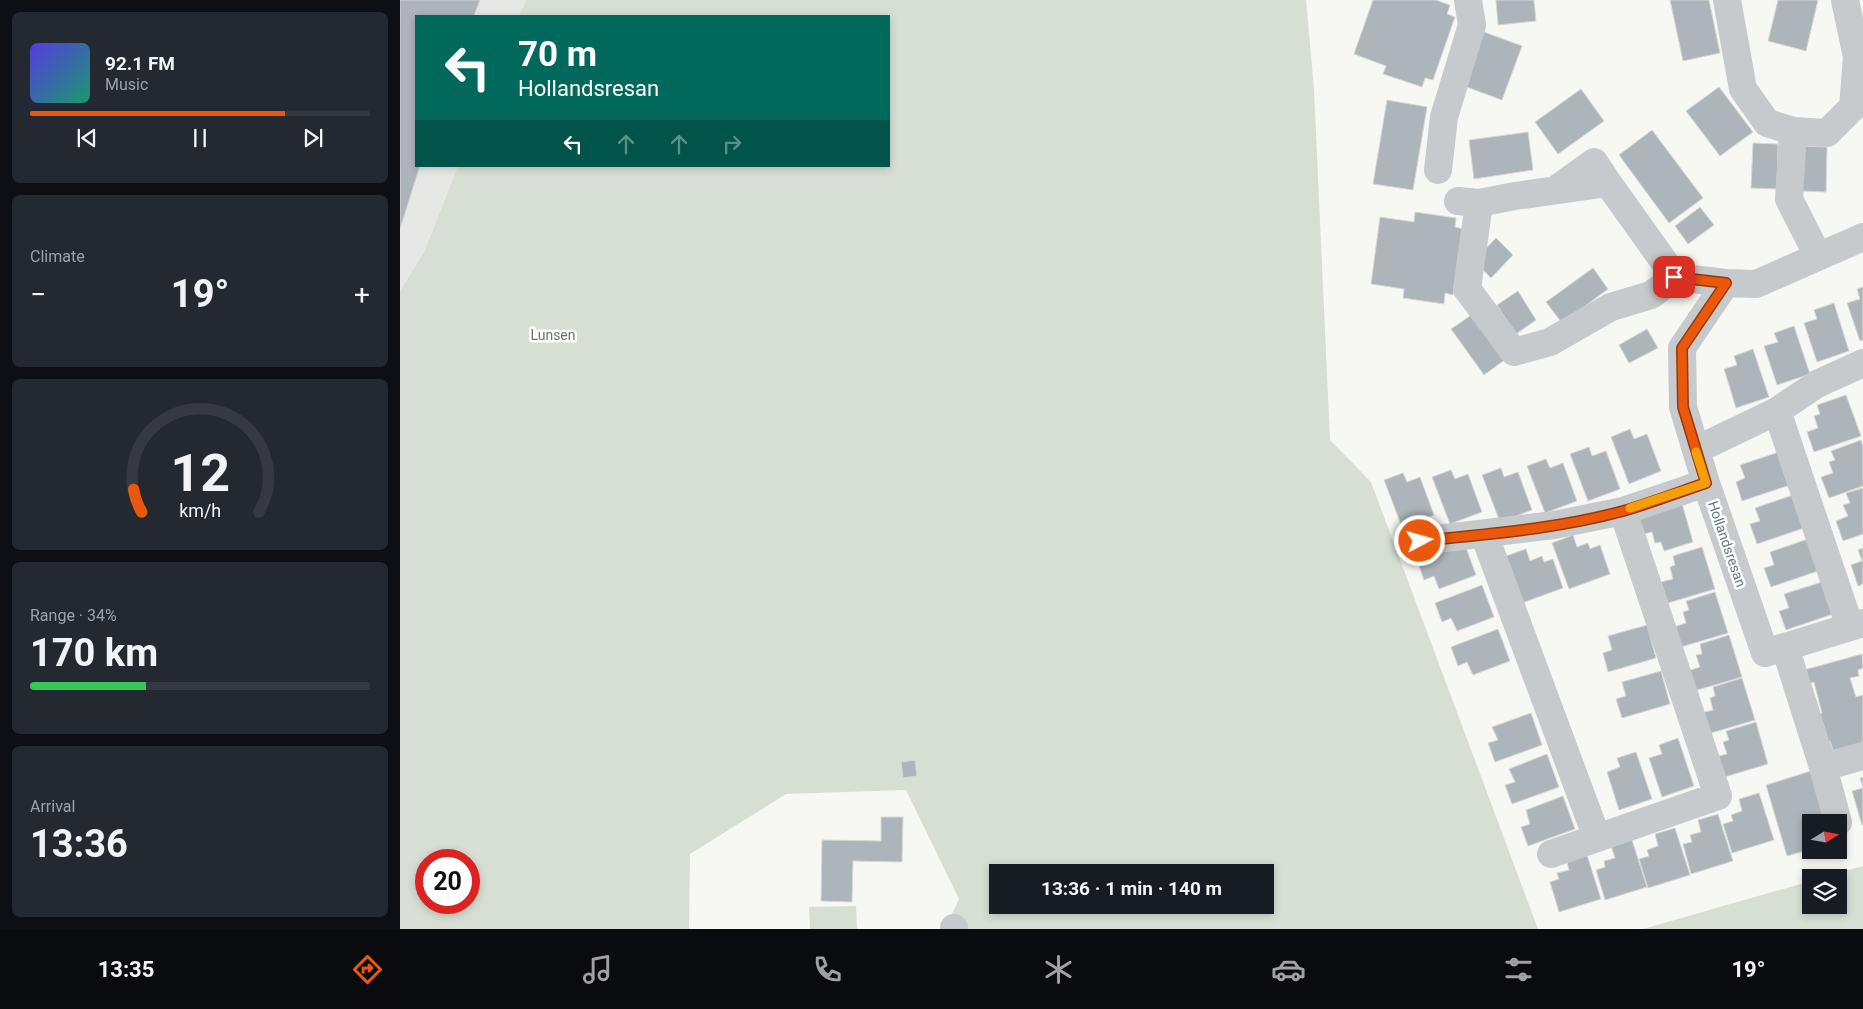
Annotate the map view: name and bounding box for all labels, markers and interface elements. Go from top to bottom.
text: 70 m [518,34,597,75]
icon: left [435,35,500,100]
text: 92.1 FM [105,52,175,75]
text: Music [105,75,148,94]
text: Hollandsresan [518,76,659,101]
icon: previous [73,124,101,152]
icon: pause [186,124,214,152]
icon: next [299,124,327,152]
icon: left [559,130,587,158]
icon: ahead [612,130,640,158]
icon: ahead [665,130,693,158]
icon: right [718,130,746,158]
text: Climate [30,247,85,266]
pin [1653,256,1695,298]
icon: arrive [1660,263,1688,291]
text: 19° [171,272,229,316]
text: − [30,278,46,311]
text: + [354,278,370,311]
park label: Lunsen [530,327,576,343]
text: 12 [170,443,230,504]
street label: Hollandsresan [1705,499,1749,589]
text: km/h [179,500,221,521]
position arrow [1393,514,1445,566]
text: Range · 34% [30,606,117,625]
text: 170 km [30,631,158,675]
text: Arrival [30,797,75,816]
north arrow [1802,814,1848,859]
map controls [1802,814,1847,914]
text: 13:36 [30,822,128,866]
speed limit sign: 20 [415,849,480,914]
button: layers [1802,869,1847,914]
text: 13:36 · 1 min · 140 m [1041,877,1222,900]
icon: directions [350,952,385,987]
icon: music [580,952,615,987]
icon: phone [810,952,845,987]
icon: climate [1041,952,1076,987]
icon: car [1271,952,1306,987]
icon: filters [1501,952,1536,987]
text: 13:35 [98,957,154,982]
text: 19° [1731,957,1765,982]

